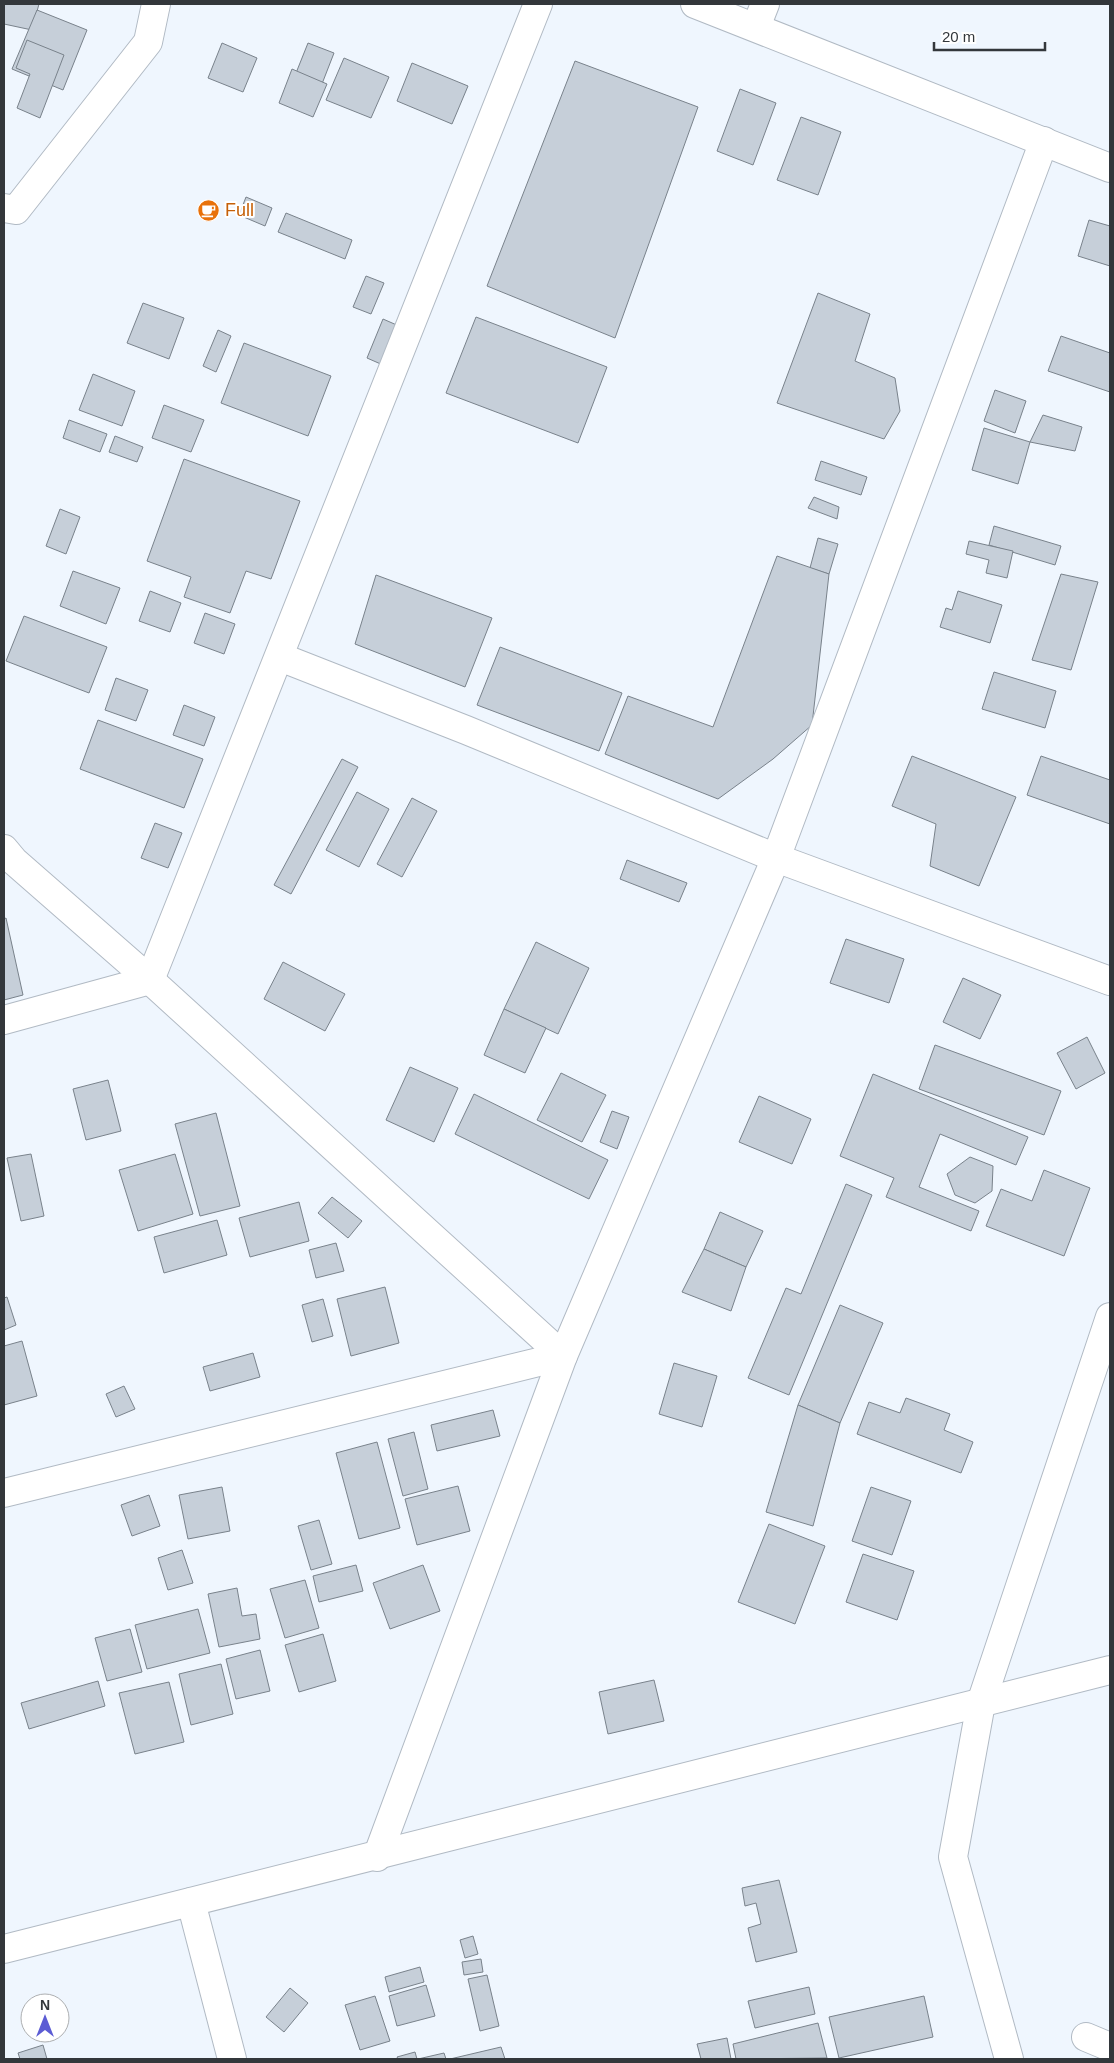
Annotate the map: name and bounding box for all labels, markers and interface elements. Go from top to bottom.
scale bar [934,20,1045,52]
text: 20 m [942,28,975,45]
cafe icon: Full [197,198,221,222]
place label: Full [225,200,254,220]
north arrow [20,1993,70,2043]
text: N [40,1997,50,2013]

